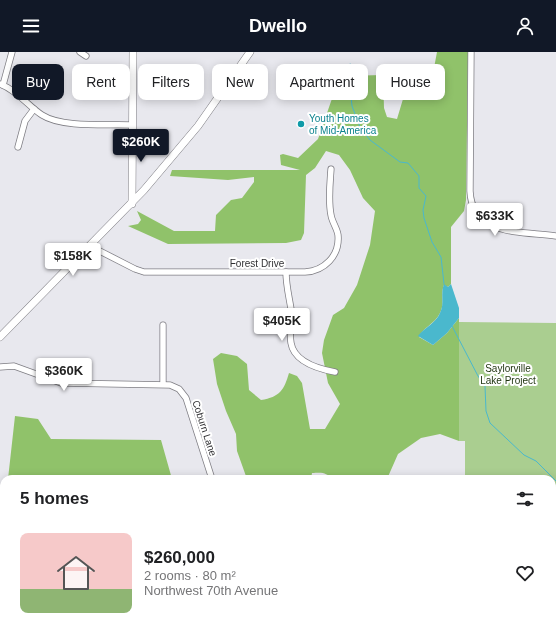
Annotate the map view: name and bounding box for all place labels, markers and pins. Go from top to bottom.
place label: Youth Homes of Mid-America [309,113,377,136]
marker: Youth Homes of Mid-America [296,119,306,129]
pin: $260K [113,129,169,163]
pin: $633K [467,203,523,237]
pin: $158K [45,243,101,277]
pin: $405K [254,308,310,342]
pin: $360K [36,358,92,392]

